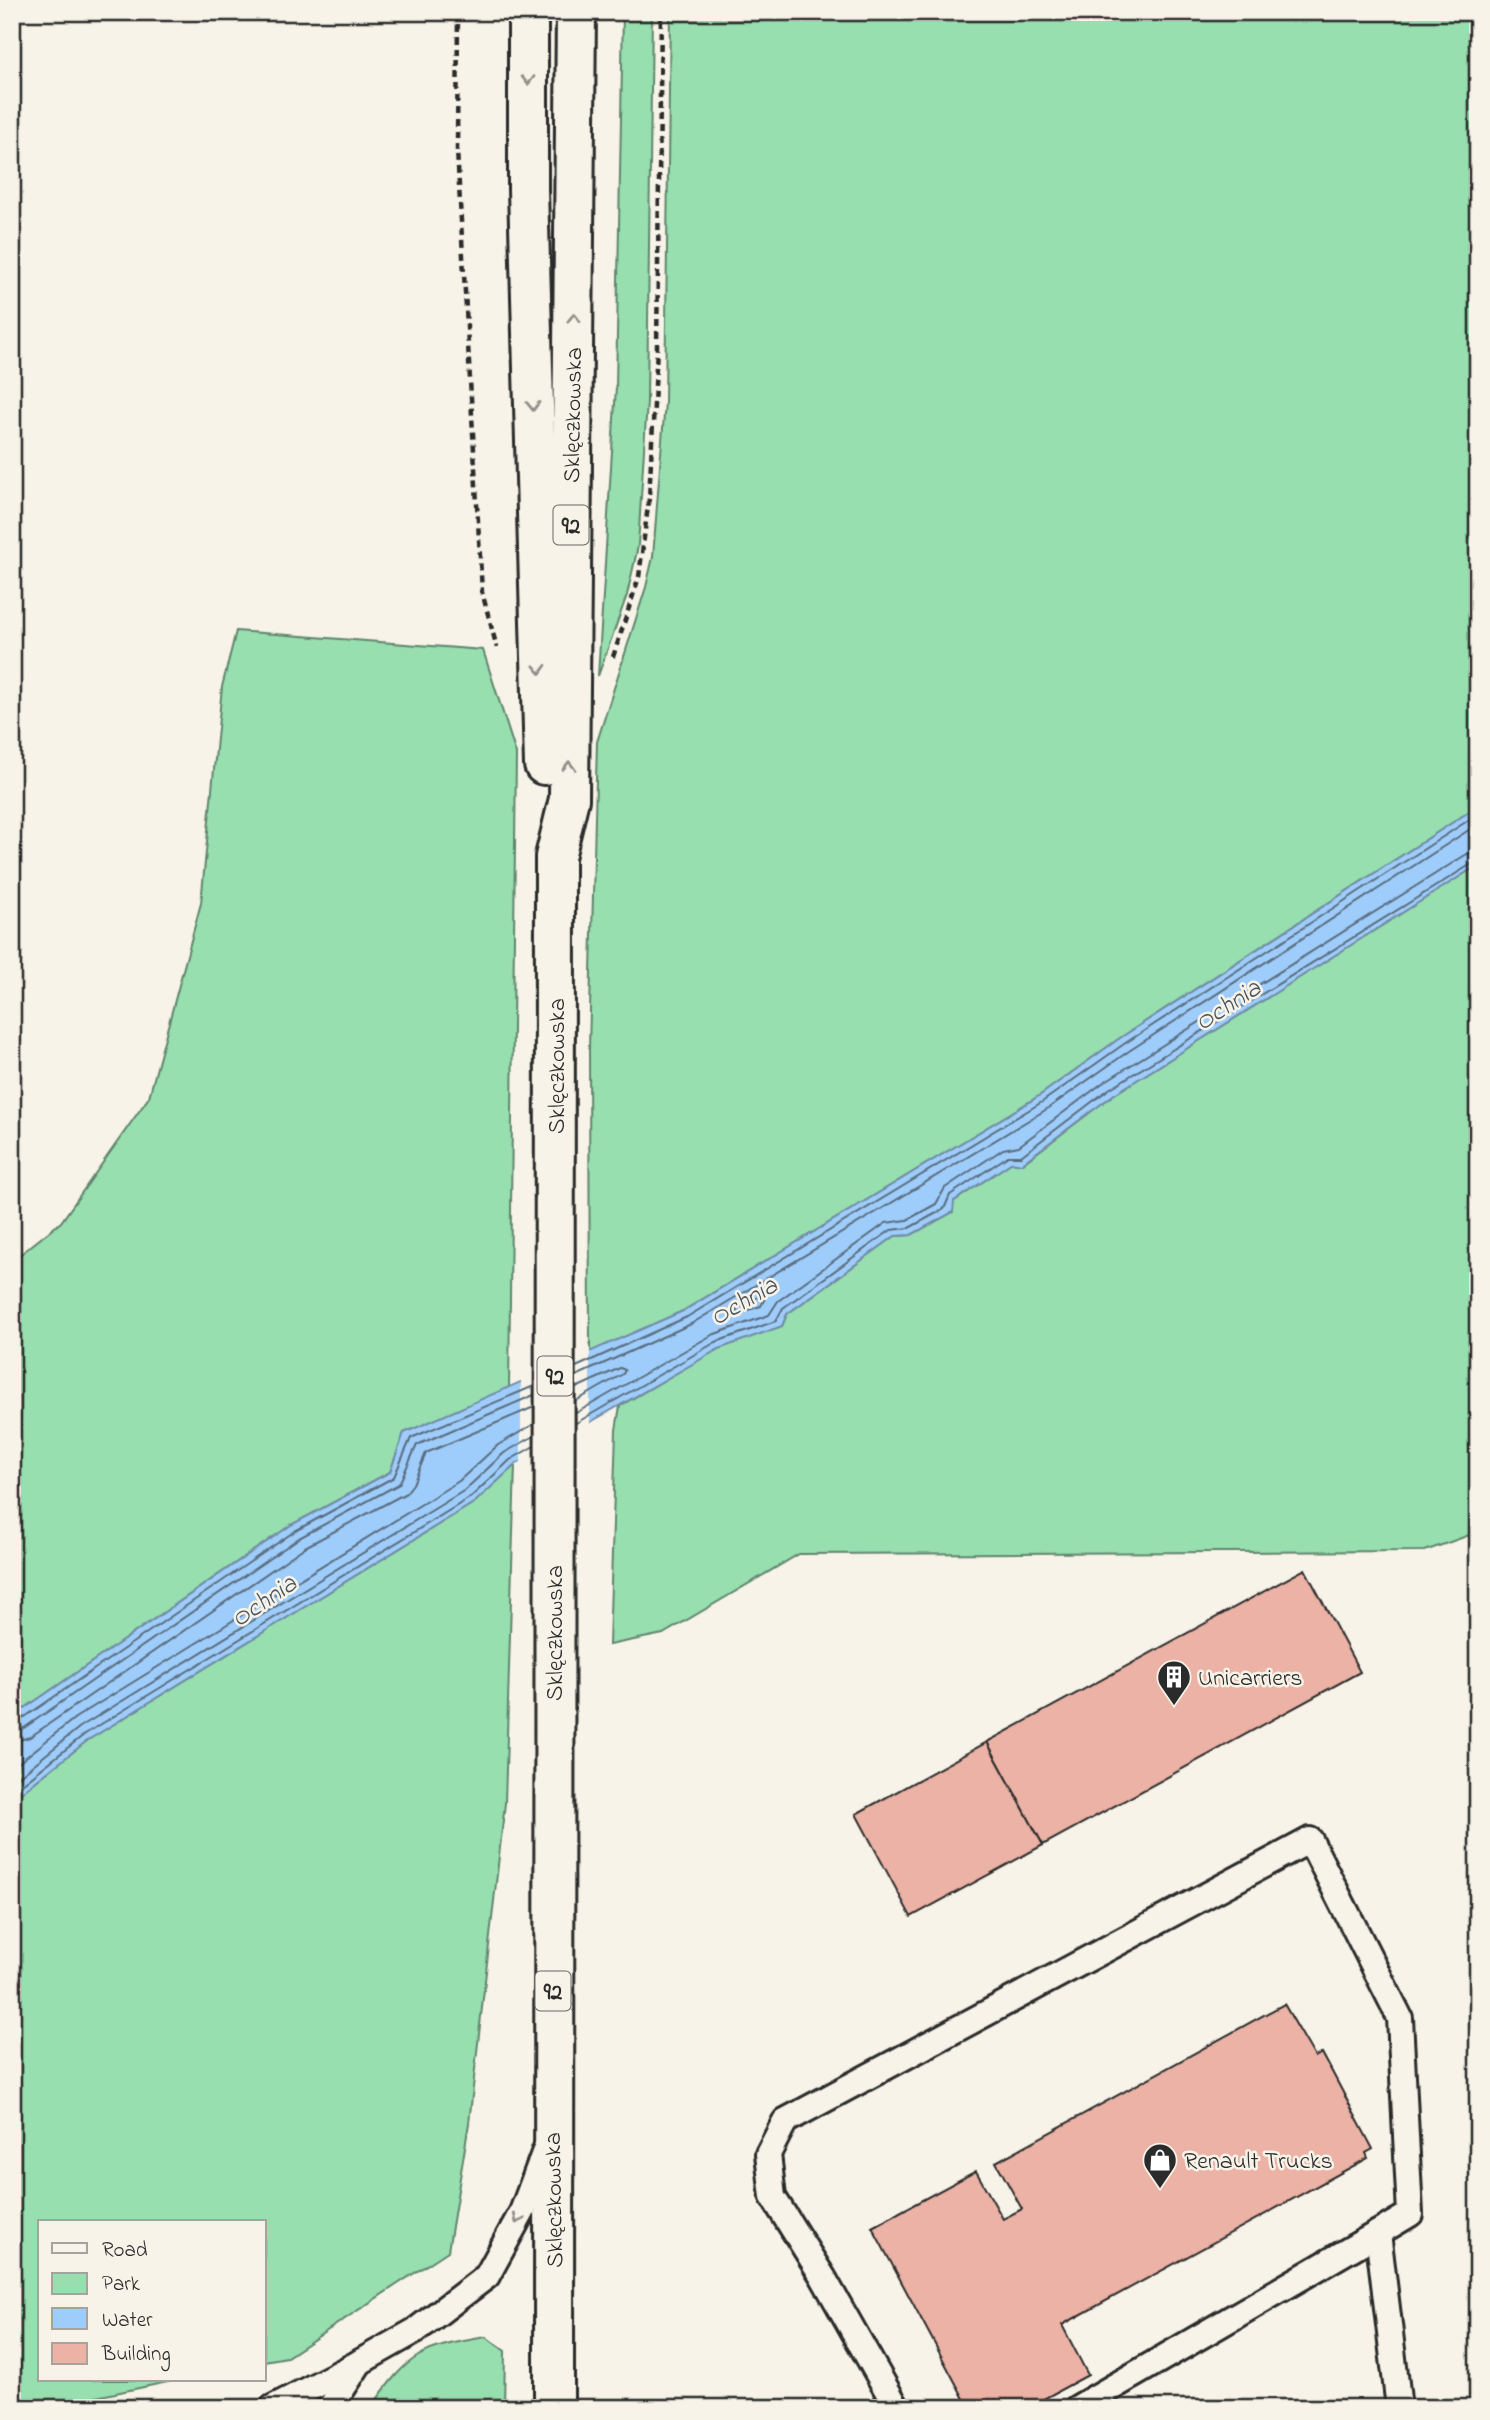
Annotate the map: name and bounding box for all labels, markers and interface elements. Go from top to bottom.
one-way arrow [520,76,536,86]
one-way arrow [566,312,581,323]
street label: Sklęczkowska [556,347,593,483]
one-way arrow [526,401,541,412]
road number: 92 [554,505,588,544]
one-way arrow [533,663,548,674]
one-way arrow [561,760,577,771]
water label: Ochnia [1188,970,1270,1042]
street label: Sklęczkowska [541,998,576,1134]
water label: Ochnia [704,1268,786,1337]
road number: 92 [538,1357,572,1396]
street label: Sklęczkowska [539,1565,574,1701]
water label: Ochnia [224,1566,306,1639]
building icon: Unicarriers [1155,1658,1193,1707]
place label: Unicarriers [1198,1662,1303,1697]
road number: 92 [536,1972,570,2010]
street label: Sklęczkowska [537,2132,574,2268]
shop icon: Renault Trucks [1141,2141,1179,2190]
place label: Renault Trucks [1184,2145,1333,2180]
one-way arrow [512,2212,526,2224]
legend [38,2220,266,2382]
text: Road [102,2236,148,2266]
text: Park [102,2270,141,2300]
text: Water [102,2306,153,2336]
text: Building [101,2340,171,2372]

